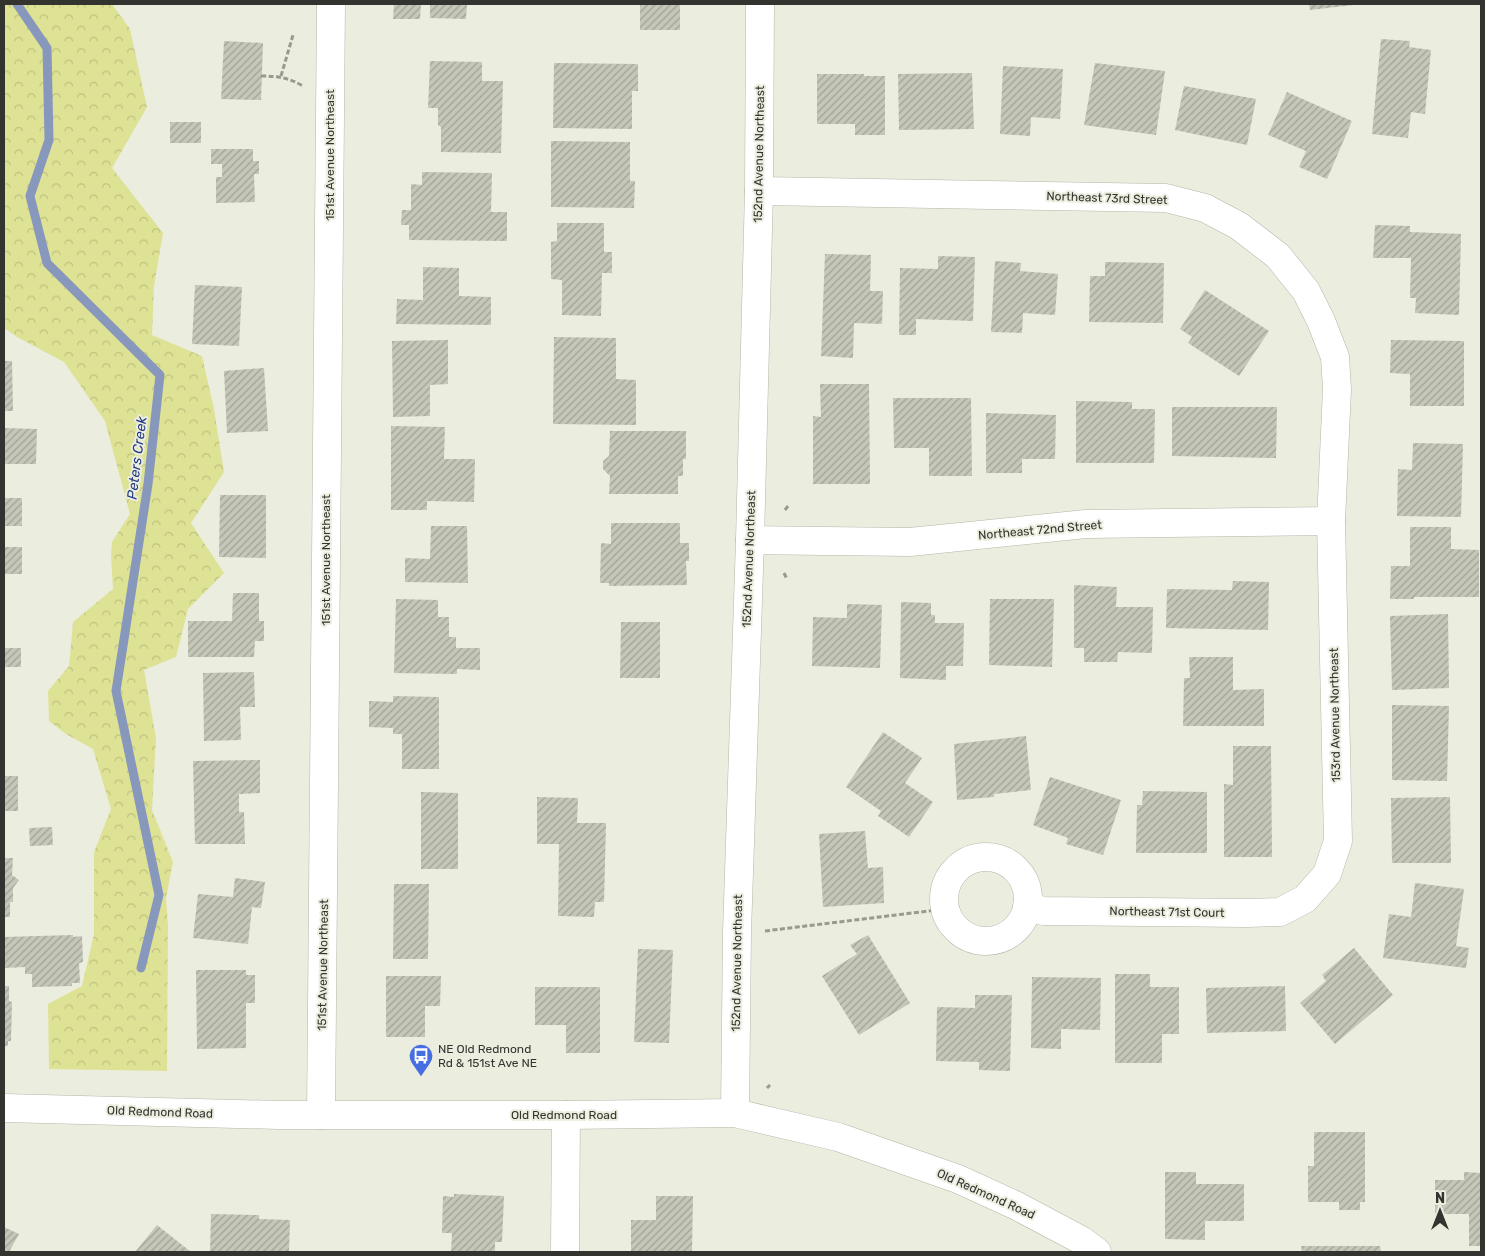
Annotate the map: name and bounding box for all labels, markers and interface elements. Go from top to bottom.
street label: 152nd Avenue Northeast [751,85,767,223]
street label: 151st Avenue Northeast [323,89,337,221]
street label: Northeast 73rd Street [1046,189,1168,207]
water label: Peters Creek [123,415,151,500]
street label: 152nd Avenue Northeast [740,490,758,628]
street label: 151st Avenue Northeast [319,494,333,626]
street label: Northeast 72nd Street [978,518,1103,542]
street label: 153rd Avenue Northeast [1327,647,1343,782]
street label: 152nd Avenue Northeast [729,894,745,1032]
street label: 151st Avenue Northeast [315,899,331,1031]
street label: Northeast 71st Court [1109,904,1225,920]
place label: NE Old Redmond Rd & 151st Ave NE [438,1042,537,1070]
bus stop icon: NE Old Redmond Rd & 151st Ave NE [408,1043,434,1077]
street label: Old Redmond Road [107,1103,213,1121]
street label: Old Redmond Road [511,1108,617,1122]
street label: Old Redmond Road [935,1166,1037,1222]
north arrow [1415,1186,1465,1236]
text: N [1435,1190,1445,1207]

